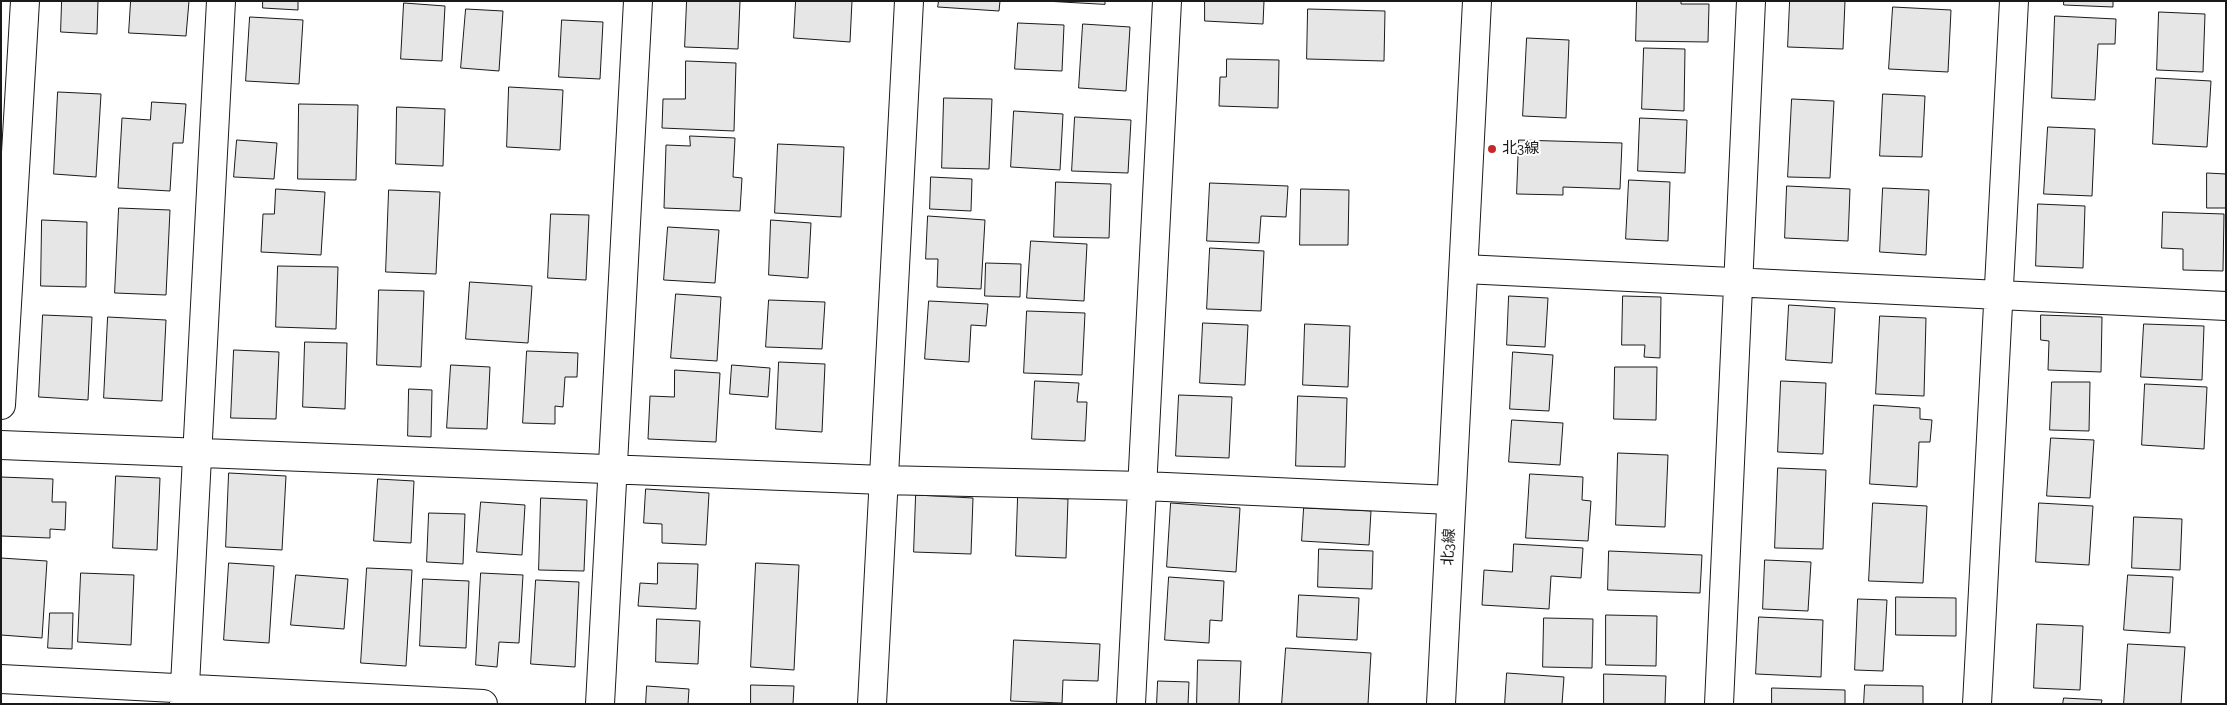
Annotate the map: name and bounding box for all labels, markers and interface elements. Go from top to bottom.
place label: 北3線 [1502,140,1539,158]
marker: 北3線 [1486,143,1498,155]
street label: 北3線 [1439,528,1459,566]

